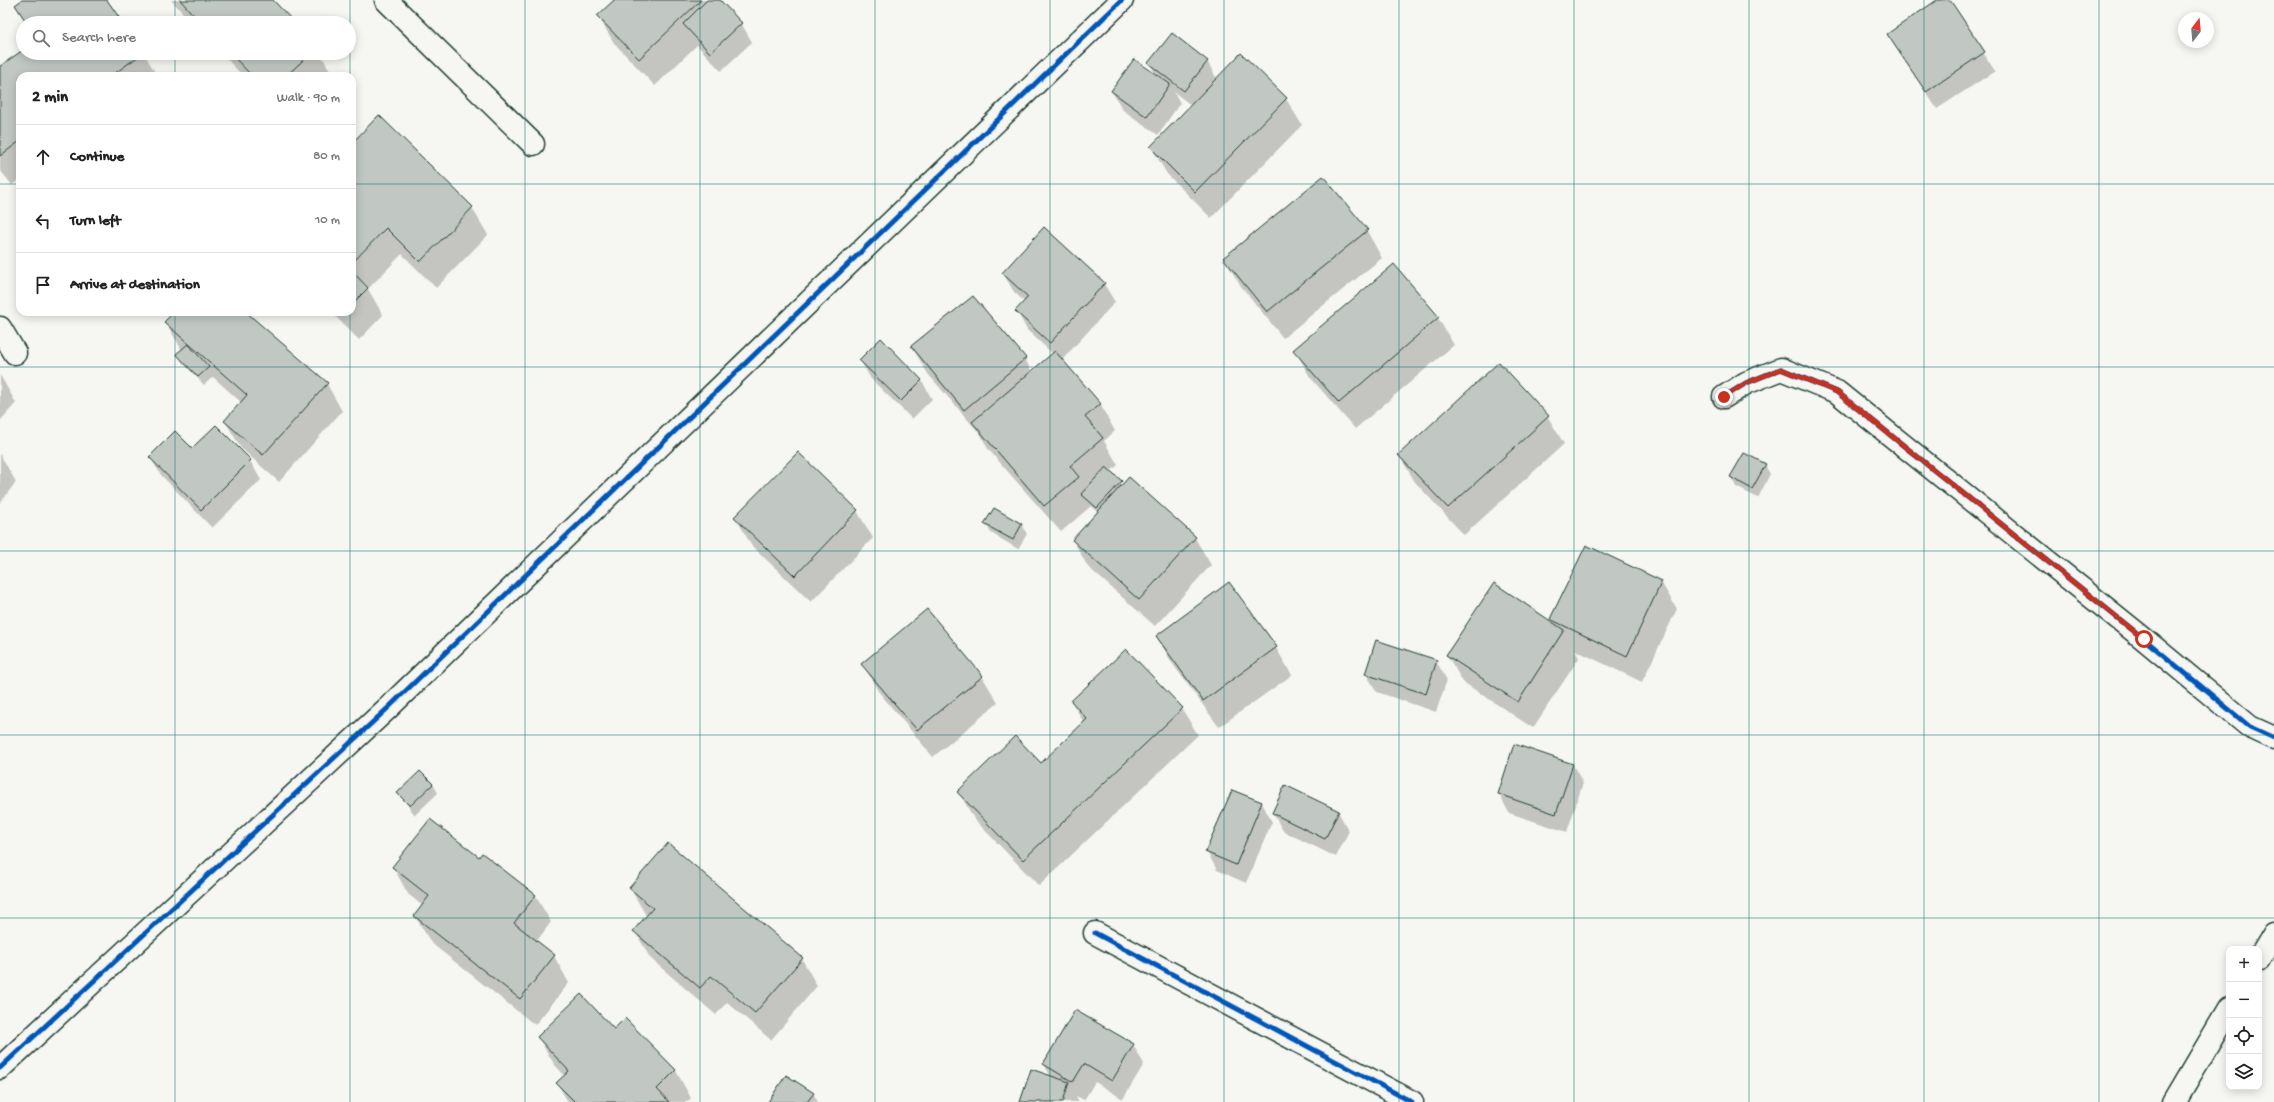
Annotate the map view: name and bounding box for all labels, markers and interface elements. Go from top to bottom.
north arrow [2178,12,2214,48]
search box [16,16,356,60]
icon: search [30,27,52,49]
text: Search here [62,29,136,47]
text: 2 min [32,88,68,108]
text: Walk · 90 m [277,91,340,106]
icon: ahead [32,146,54,168]
text: Continue [70,148,124,166]
text: 80 m [313,149,340,164]
icon: left [32,210,54,232]
text: Turn left [70,212,121,230]
text: 10 m [315,213,340,228]
icon: arrive [32,274,54,296]
text: Arrive at destination [70,276,200,294]
route end [1715,388,1733,406]
route start [2135,630,2153,648]
map controls [2226,946,2262,1090]
button: + [2226,946,2262,982]
button: − [2226,982,2262,1018]
button: locate [2226,1018,2262,1054]
button: layers [2226,1054,2262,1090]

